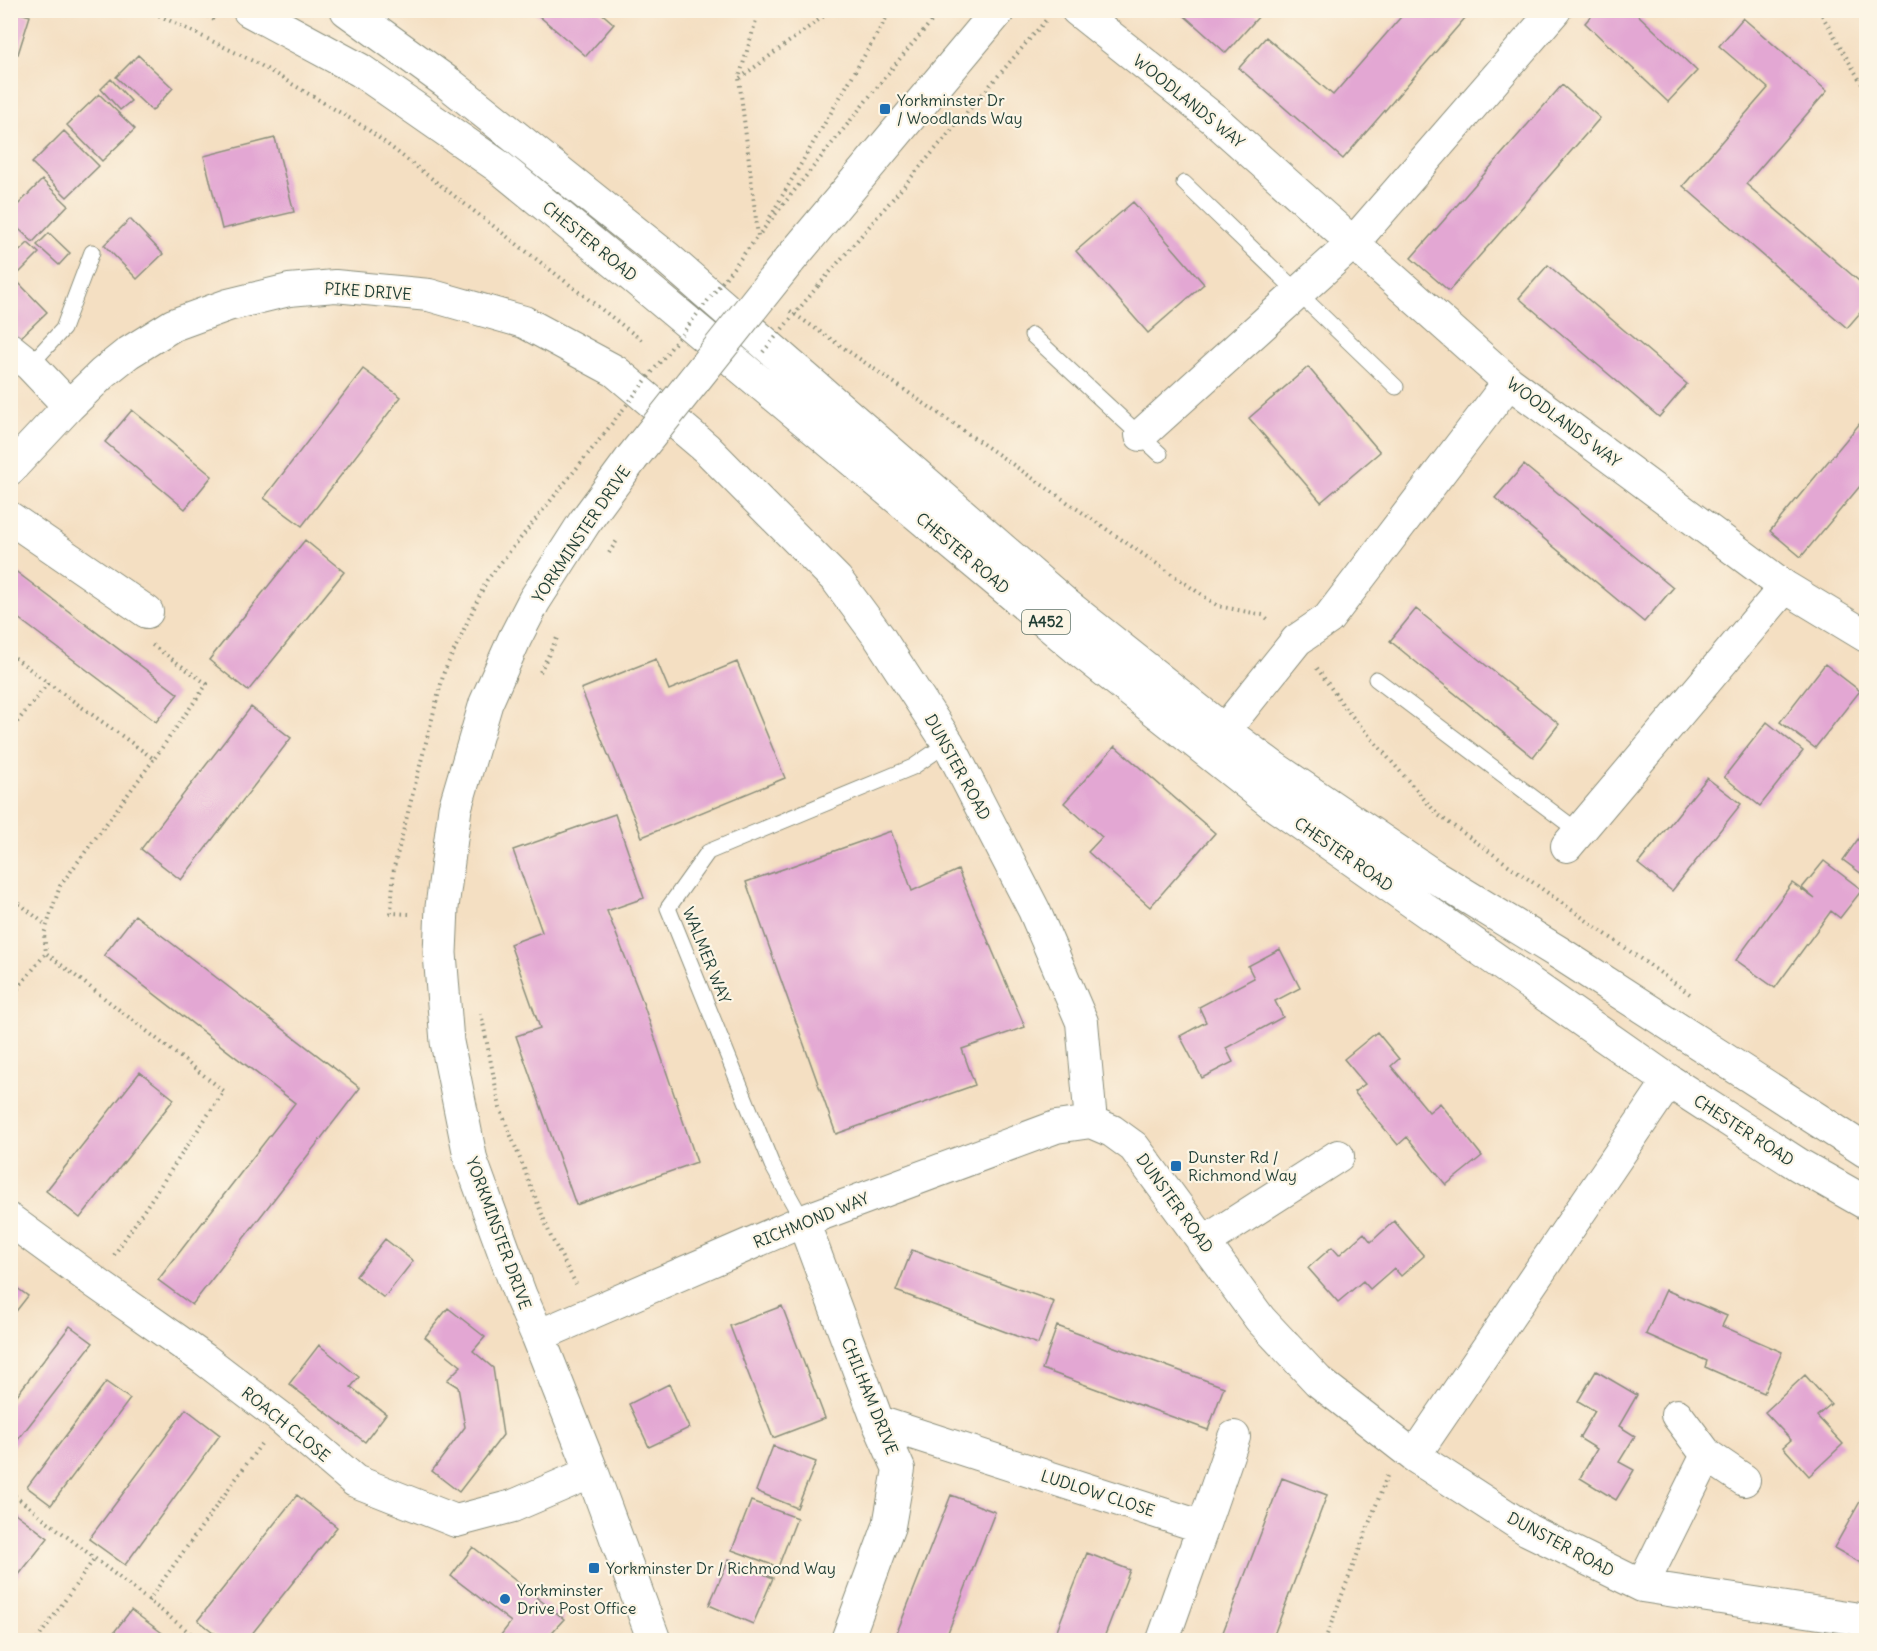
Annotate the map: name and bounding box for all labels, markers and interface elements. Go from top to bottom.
street label: WOODLANDS WAY [1129,50,1249,152]
place label: Yorkminster Dr / Woodlands Way [897,90,1023,128]
marker: Yorkminster Dr / Woodlands Way [878,102,892,116]
street label: CHESTER ROAD [539,197,641,285]
street label: PIKE DRIVE [324,278,412,304]
street label: WOODLANDS WAY [1503,373,1625,471]
street label: YORKMINSTER DRIVE [528,462,634,606]
street label: CHESTER ROAD [912,508,1014,598]
road number: A452 [1022,610,1070,634]
street label: DUNSTER ROAD [921,711,995,823]
street label: CHESTER ROAD [1291,813,1397,895]
street label: WALMER WAY [679,904,735,1006]
street label: CHESTER ROAD [1690,1090,1798,1170]
place label: Dunster Rd / Richmond Way [1188,1147,1297,1185]
street label: DUNSTER ROAD [1132,1149,1218,1257]
street label: YORKMINSTER DRIVE [462,1154,536,1312]
marker: Dunster Rd / Richmond Way [1169,1159,1183,1173]
street label: RICHMOND WAY [750,1188,872,1252]
street label: CHILHAM DRIVE [837,1335,903,1457]
street label: ROACH CLOSE [238,1382,334,1466]
street label: LUDLOW CLOSE [1039,1465,1157,1521]
street label: DUNSTER ROAD [1504,1507,1618,1581]
place label: Yorkminster Dr / Richmond Way [606,1558,836,1578]
marker: Yorkminster Dr / Richmond Way [587,1561,601,1575]
place label: Yorkminster Drive Post Office [517,1580,636,1618]
marker: Yorkminster Drive Post Office [498,1592,512,1606]

